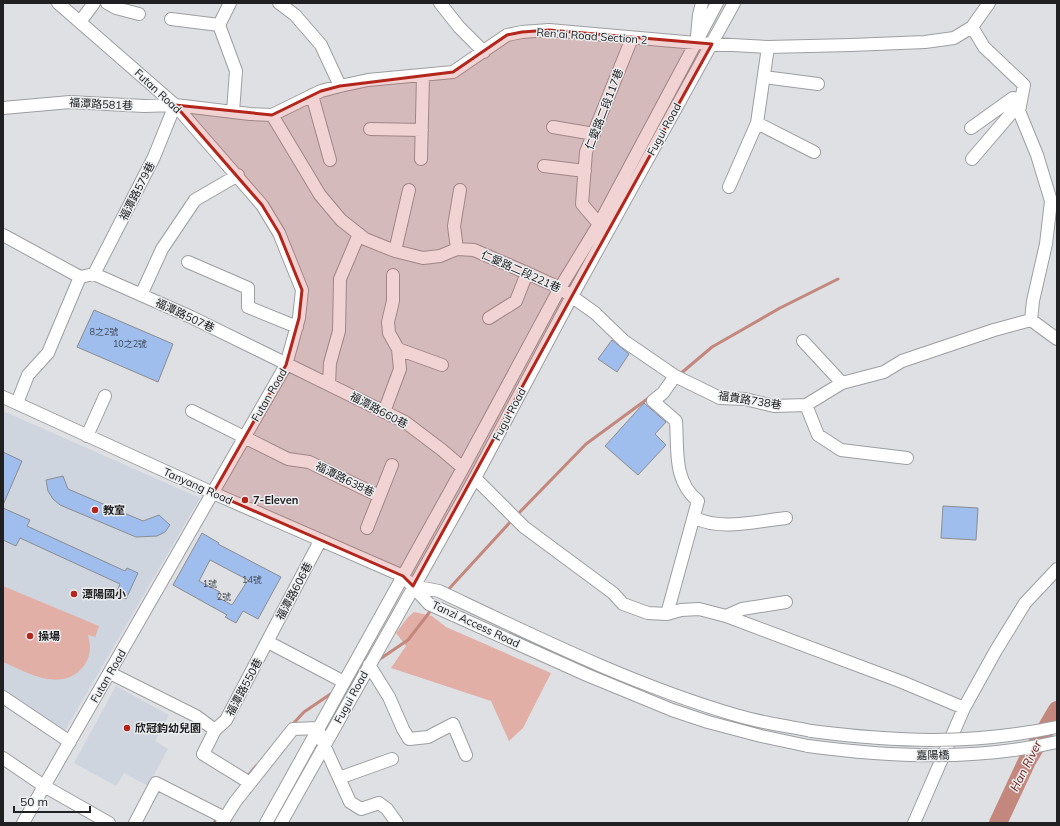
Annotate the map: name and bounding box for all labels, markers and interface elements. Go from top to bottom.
street label: Ren’ai Road Section 2 [536,25,648,47]
street label: Futan Road [132,66,184,116]
street label: 仁愛路二段117巷 [582,66,626,152]
street label: 福潭路581巷 [69,95,133,113]
street label: Fugui Road [644,100,684,158]
street label: 福潭路579巷 [116,159,158,223]
street label: 仁愛路二段221巷 [479,247,563,295]
street label: 福潭路507巷 [153,295,217,335]
house number: 8之2號 [90,326,118,337]
house number: 10之2號 [113,338,147,349]
street label: Futan Road [248,366,290,424]
street label: Fugui Road [489,385,529,443]
street label: 福貴路738巷 [717,388,783,412]
street label: 福潭路660巷 [348,389,410,431]
street label: 福潭路638巷 [313,459,377,499]
street label: Tanyang Road [161,465,235,507]
place label: 7-Eleven [253,493,298,507]
marker: 7-Eleven [240,495,250,505]
place label: 教室 [103,503,125,517]
marker: 教室 [90,505,100,515]
street label: 福潭路606巷 [273,560,315,622]
house number: 14號 [242,574,262,585]
house number: 1號 [203,578,217,589]
place label: 潭陽國小 [82,587,126,601]
marker: 潭陽國小 [69,589,79,599]
house number: 2號 [217,591,231,602]
street label: Tanzi Access Road [430,597,522,651]
place label: 操場 [38,629,60,643]
marker: 操場 [25,631,35,641]
street label: Futan Road [87,647,129,705]
street label: 福潭路550巷 [223,656,265,718]
street label: Fugui Road [331,668,371,726]
place label: 欣冠鈞幼兒園 [135,721,201,735]
marker: 欣冠鈞幼兒園 [122,723,132,733]
water label: Han River [1006,737,1045,794]
street label: 嘉陽橋 [916,748,950,762]
scale bar [14,788,90,814]
text: 50 m [20,794,48,809]

